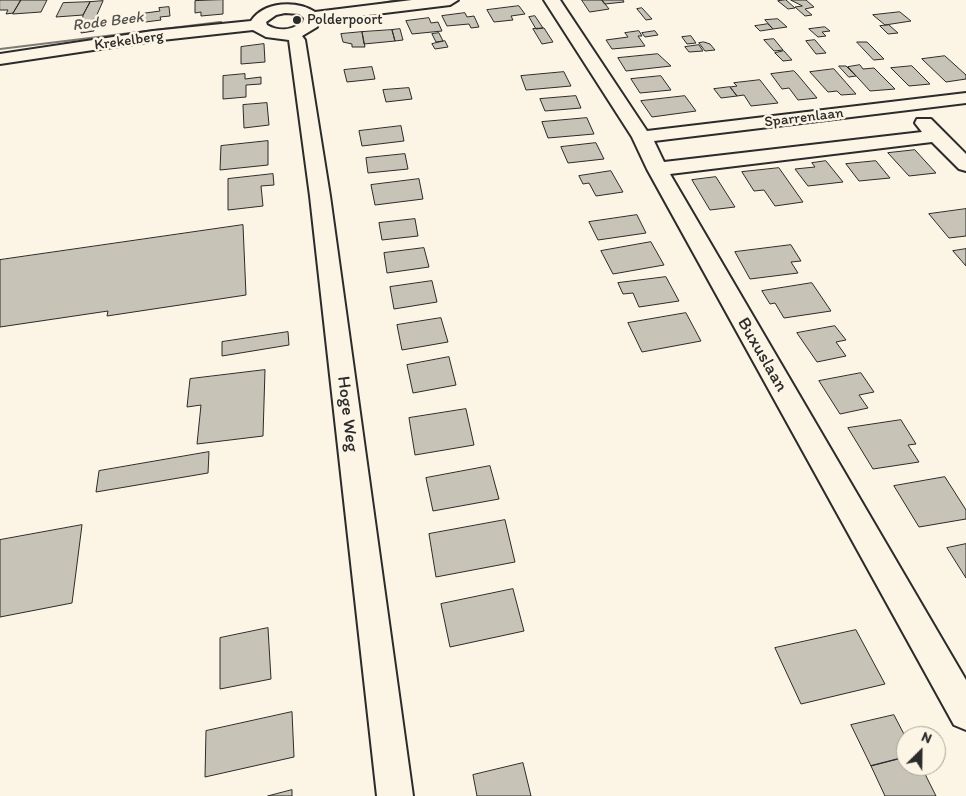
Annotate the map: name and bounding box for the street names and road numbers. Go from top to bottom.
street label: Krekelberg [93,27,165,55]
street label: Sparrenlaan [763,104,845,132]
street label: Buxuslaan [732,314,792,396]
street label: Hoge Weg [332,375,362,453]

